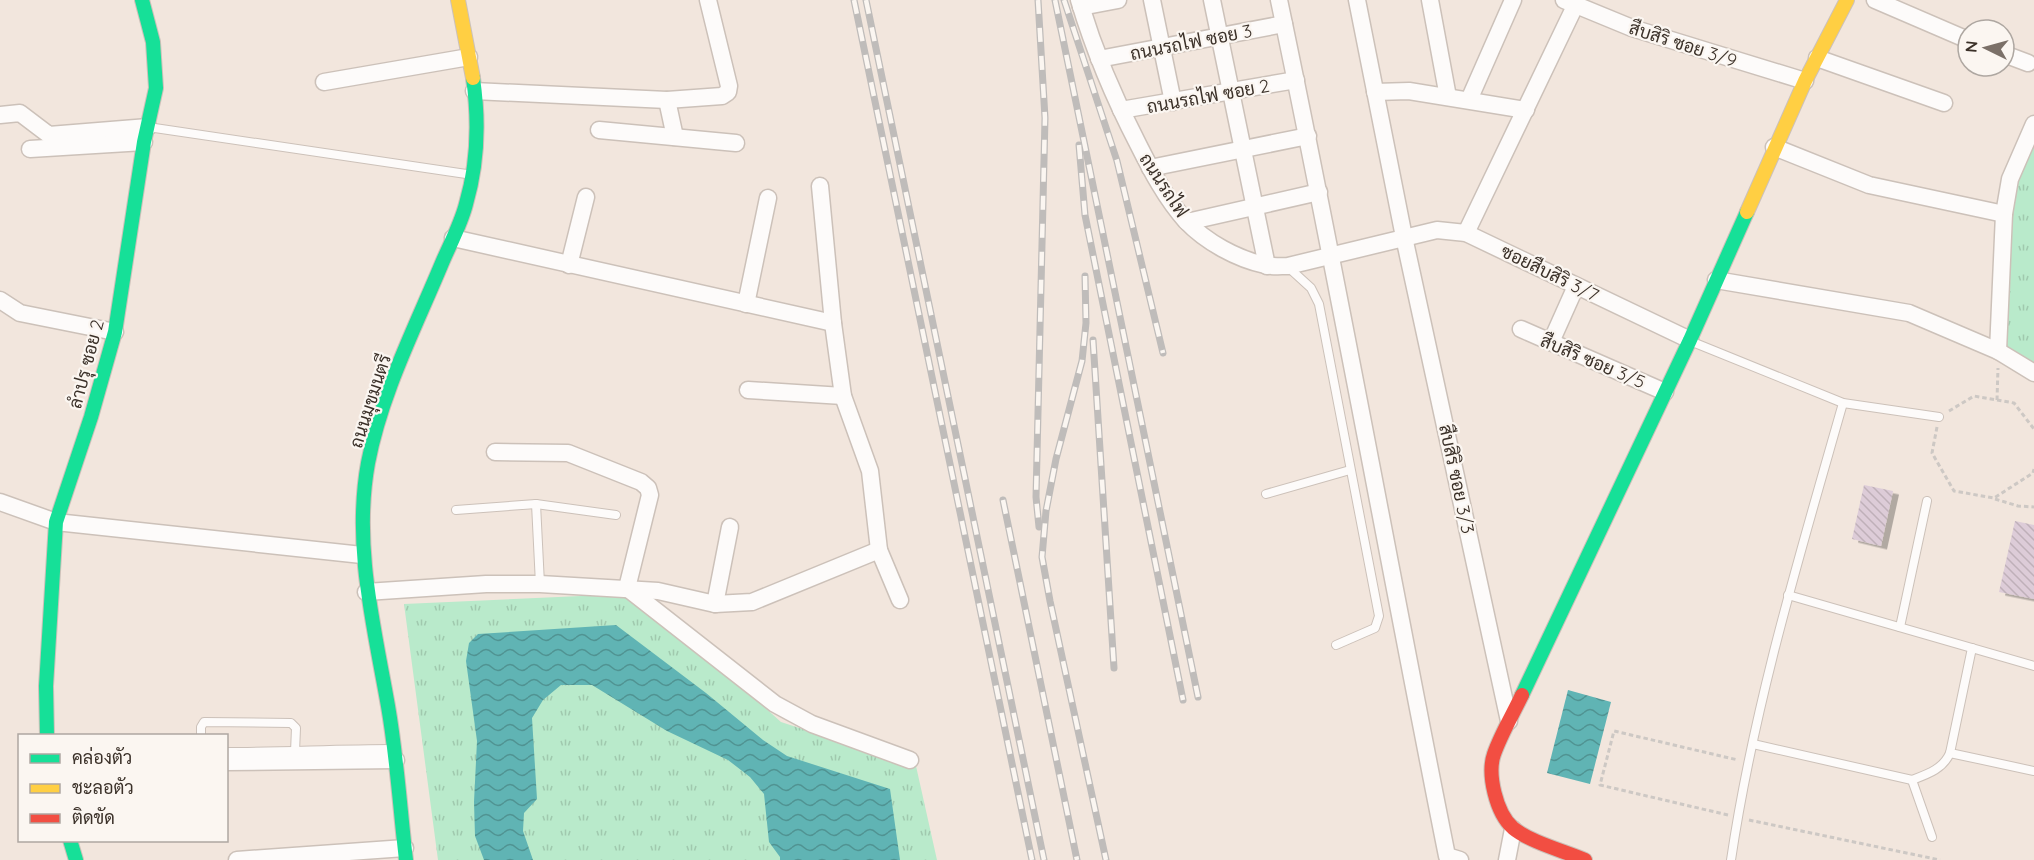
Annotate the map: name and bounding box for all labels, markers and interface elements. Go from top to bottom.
street label: สืบสิริ ซอย 3/9 [1626,16,1740,72]
street label: ถนนรถไฟ ซอย 3 [1128,18,1254,65]
north arrow [1956,18,2016,78]
text: N [1961,40,1982,53]
street label: ถนนรถไฟ ซอย 2 [1145,73,1271,118]
street label: ถนนรถไฟ [1135,148,1194,222]
street label: ซอยสืบสิริ 3/7 [1497,239,1603,307]
street label: ลำปรุ ซอย 2 [63,317,110,411]
street label: สืบสิริ ซอย 3/5 [1537,329,1649,393]
street label: ถนนมุขมนตรี [343,351,397,451]
street label: สืบสิริ ซอย 3/3 [1434,422,1480,536]
legend [18,734,228,842]
text: คล่องตัว [72,746,132,769]
text: ชะลอตัว [72,776,134,799]
text: ติดขัด [72,806,115,829]

